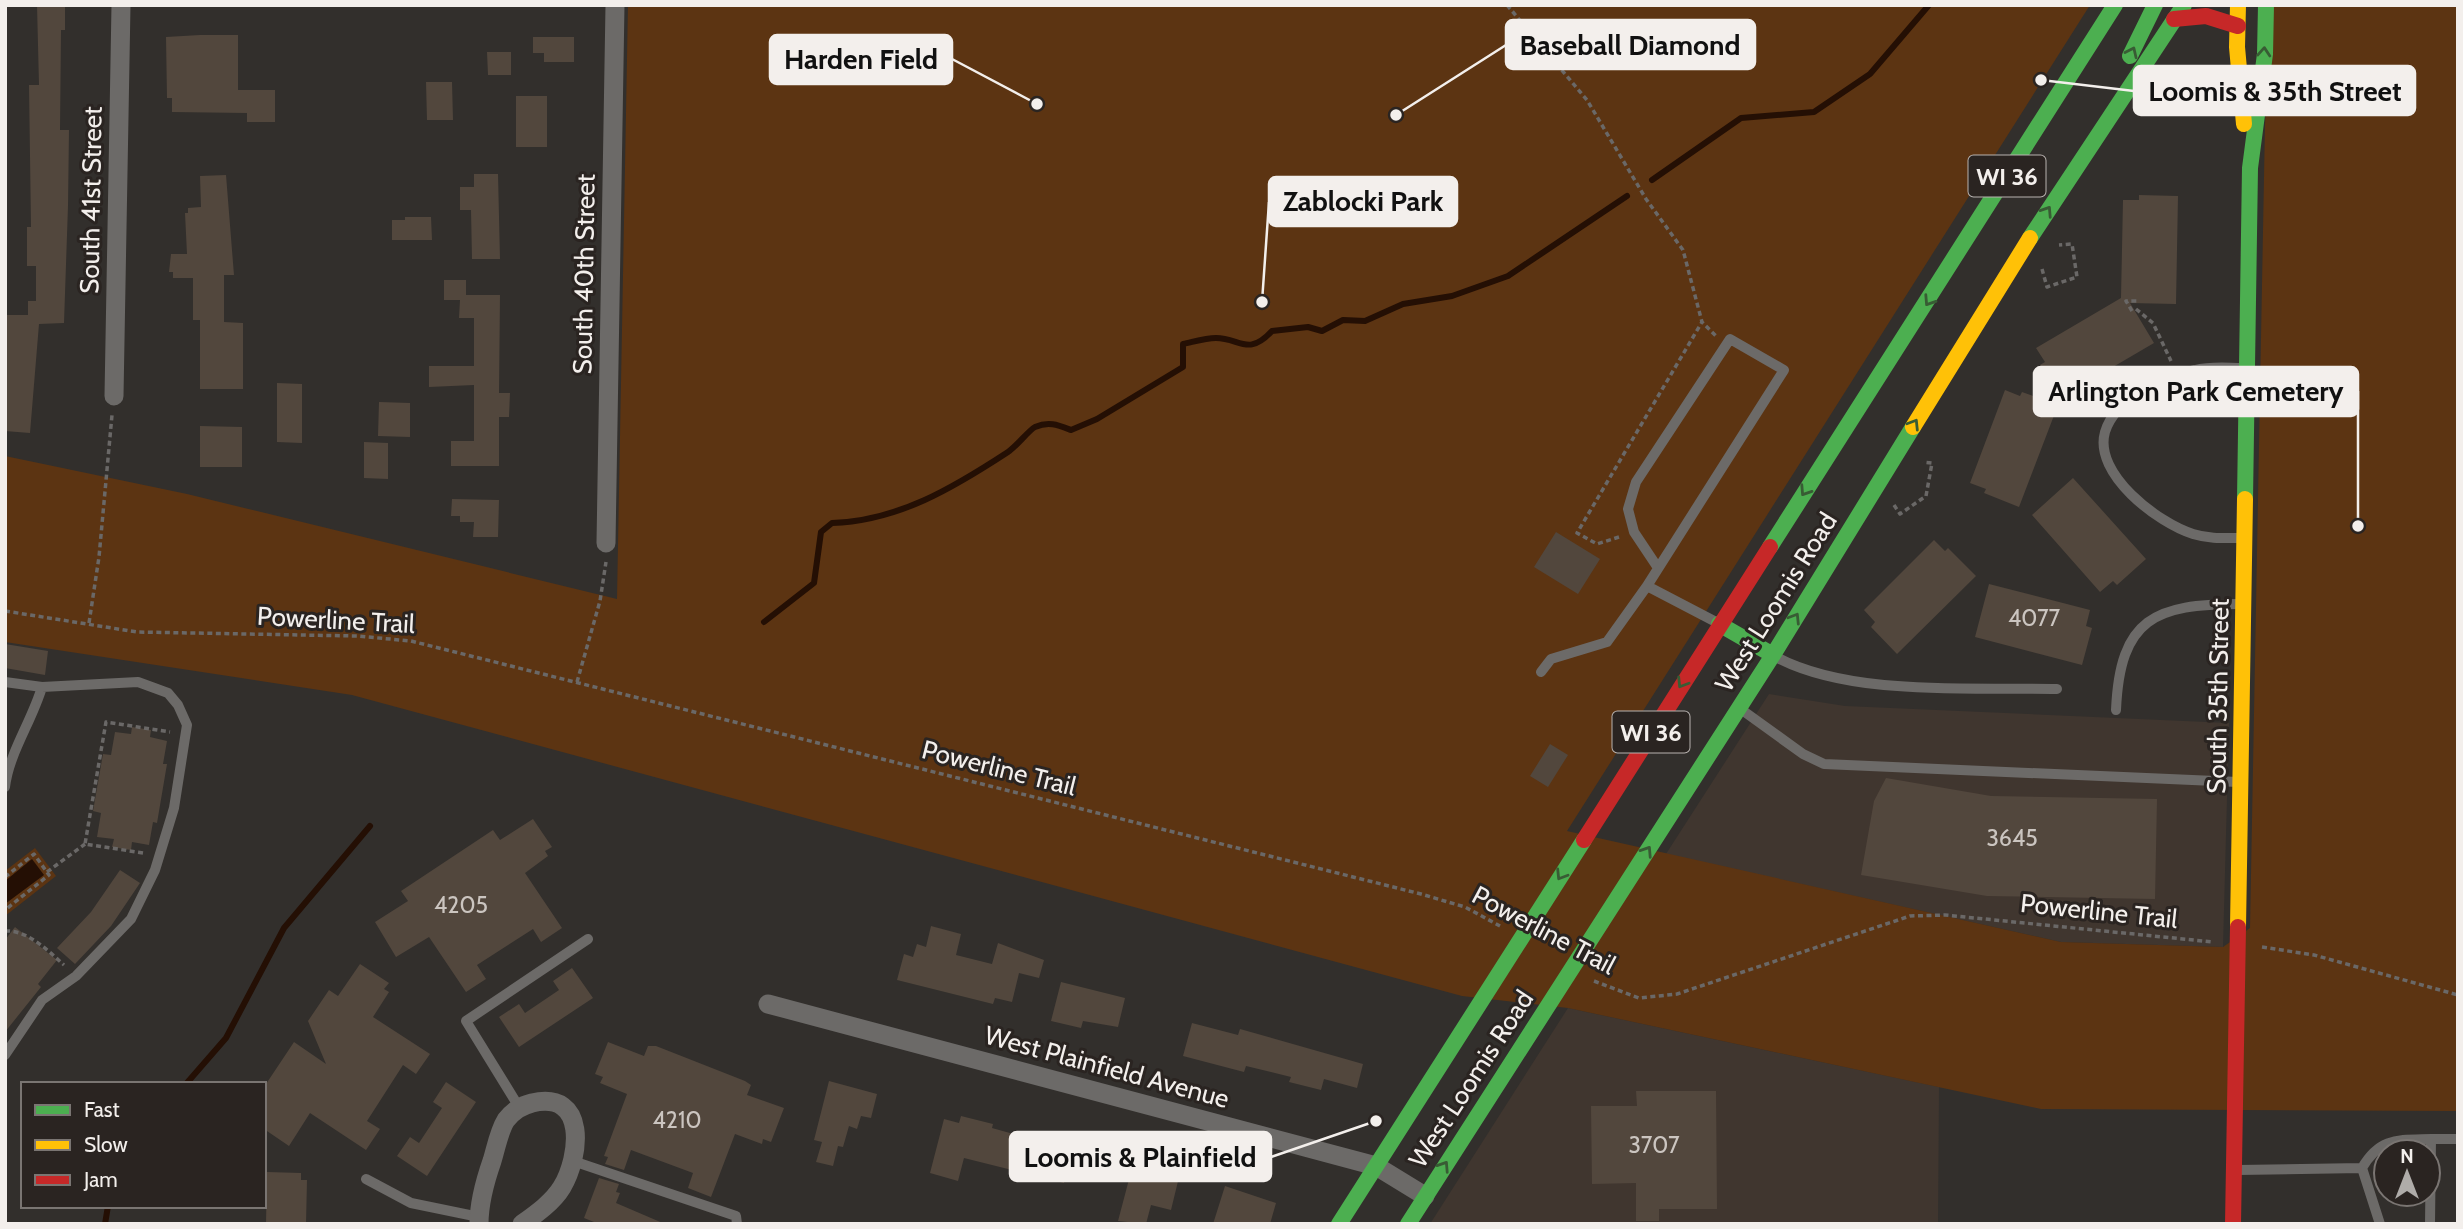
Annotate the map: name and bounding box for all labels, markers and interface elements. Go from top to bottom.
callout: Baseball Diamond [1506,20,1755,69]
text: Baseball Diamond [1519,28,1741,62]
callout: Harden Field [770,35,952,84]
text: Harden Field [784,42,938,76]
one-way arrow [2257,46,2272,57]
one-way arrow [2124,47,2138,59]
callout: Loomis & 35th Street [2134,66,2415,115]
text: Loomis & 35th Street [2148,74,2402,108]
street label: South 41st Street [73,106,109,294]
road number: WI 36 [1968,156,2046,196]
street label: South 40th Street [566,173,602,375]
callout: Zablocki Park [1269,177,1457,226]
text: Zablocki Park [1283,184,1444,218]
one-way arrow [2038,206,2051,219]
one-way arrow [1924,293,1937,306]
callout: Arlington Park Cemetery [2034,367,2358,416]
text: Arlington Park Cemetery [2048,374,2344,408]
one-way arrow [1906,418,1919,431]
one-way arrow [1801,484,1814,497]
street label: West Loomis Road [1708,507,1844,697]
street label: South 35th Street [2200,598,2236,794]
street label: Powerline Trail [256,600,416,640]
house number: 4077 [2008,604,2061,632]
one-way arrow [1787,612,1800,625]
one-way arrow [1678,675,1691,688]
road number: WI 36 [1612,712,1690,752]
street label: Powerline Trail [918,733,1080,803]
house number: 3645 [1986,824,2038,852]
one-way arrow [1638,846,1651,859]
one-way arrow [1556,867,1569,880]
street label: Powerline Trail [1467,879,1621,981]
street label: Powerline Trail [2019,887,2179,935]
house number: 4205 [434,891,488,919]
street label: West Loomis Road [1402,984,1540,1174]
street label: West Plainfield Avenue [981,1019,1233,1115]
legend [21,1082,266,1208]
text: Fast [84,1097,120,1122]
house number: 4210 [653,1106,701,1134]
house number: 3707 [1628,1131,1680,1159]
text: Slow [84,1132,128,1157]
callout: Loomis & Plainfield [1010,1132,1271,1181]
north arrow [2372,1138,2442,1208]
text: Loomis & Plainfield [1024,1140,1256,1174]
text: N [2400,1145,2414,1168]
one-way arrow [1436,1161,1449,1174]
text: Jam [83,1167,118,1192]

